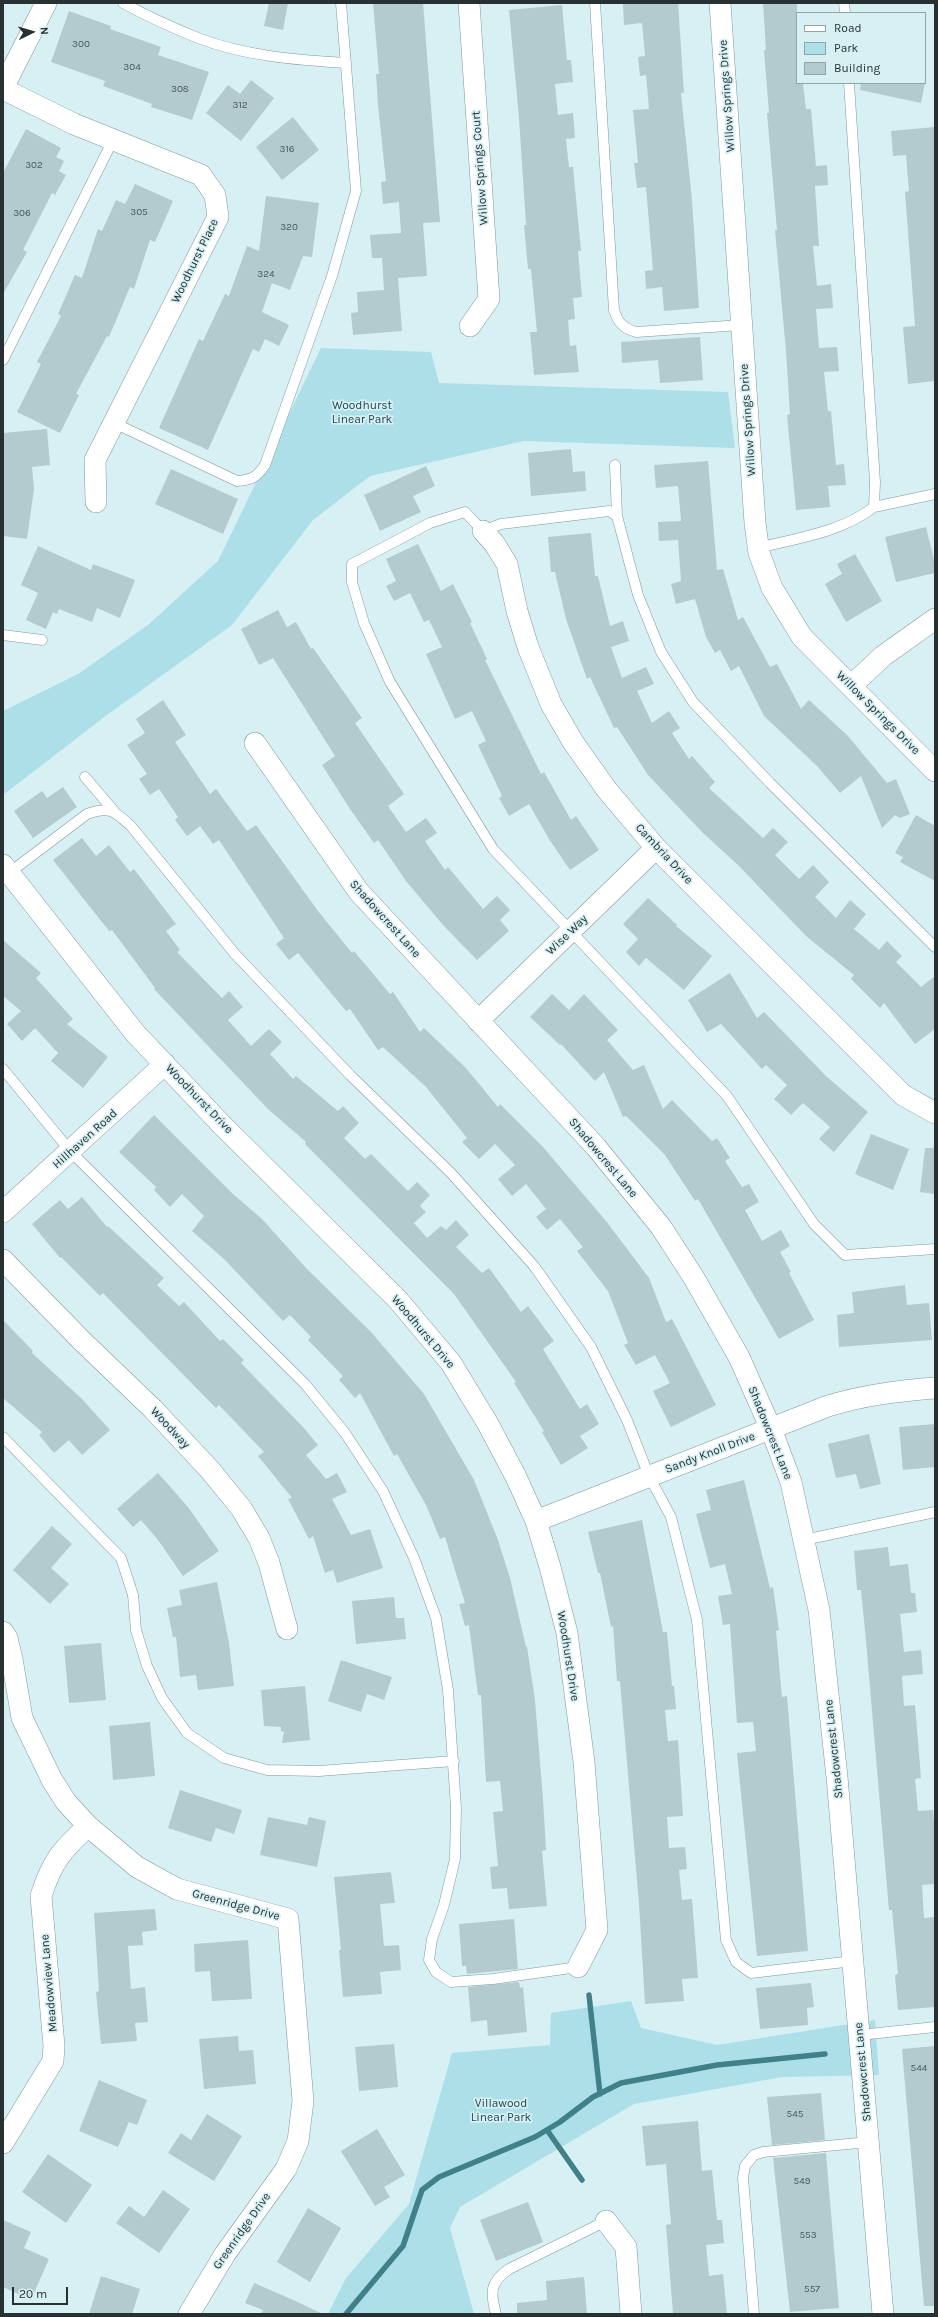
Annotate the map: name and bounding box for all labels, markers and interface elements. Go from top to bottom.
north arrow [12,12,52,52]
legend [796,12,926,84]
text: Road [834,21,862,35]
text: N [38,26,51,35]
house number: 300 [72,38,90,50]
street label: Willow Springs Drive [716,39,738,153]
text: Park [834,41,858,55]
house number: 304 [123,61,141,73]
text: Building [834,61,880,75]
house number: 308 [171,83,189,95]
house number: 312 [232,99,248,111]
street label: Willow Springs Court [469,110,491,226]
house number: 316 [280,143,294,155]
house number: 302 [25,159,43,171]
house number: 305 [130,206,148,218]
house number: 306 [13,207,31,219]
street label: Woodhurst Place [168,216,222,306]
house number: 320 [280,221,298,233]
house number: 324 [257,268,275,280]
street label: Willow Springs Drive [737,363,759,477]
park label: Woodhurst Linear Park [332,399,392,427]
street label: Willow Springs Drive [833,668,923,758]
street label: Cambria Drive [632,821,696,887]
street label: Shadowcrest Lane [346,877,424,961]
street label: Wise Way [543,912,591,958]
street label: Woodhurst Drive [162,1061,236,1137]
street label: Hillhaven Road [50,1106,120,1172]
street label: Shadowcrest Lane [566,1115,640,1201]
street label: Woodhurst Drive [388,1292,458,1372]
street label: Shadowcrest Lane [745,1384,795,1482]
street label: Woodway [147,1404,193,1452]
street label: Sandy Knoll Drive [663,1429,757,1477]
street label: Woodhurst Drive [554,1610,582,1702]
street label: Shadowcrest Lane [822,1699,846,1799]
street label: Greenridge Drive [190,1886,282,1924]
street label: Meadowview Lane [38,1933,60,2033]
street label: Shadowcrest Lane [851,2022,875,2122]
house number: 544 [911,2062,927,2074]
park label: Villawood Linear Park [471,2097,531,2125]
house number: 545 [787,2108,803,2120]
house number: 549 [793,2175,811,2187]
street label: Greenridge Drive [210,2190,274,2272]
house number: 553 [799,2229,817,2241]
scale bar [14,2279,70,2305]
house number: 557 [804,2283,820,2295]
text: 20 m [19,2287,47,2301]

